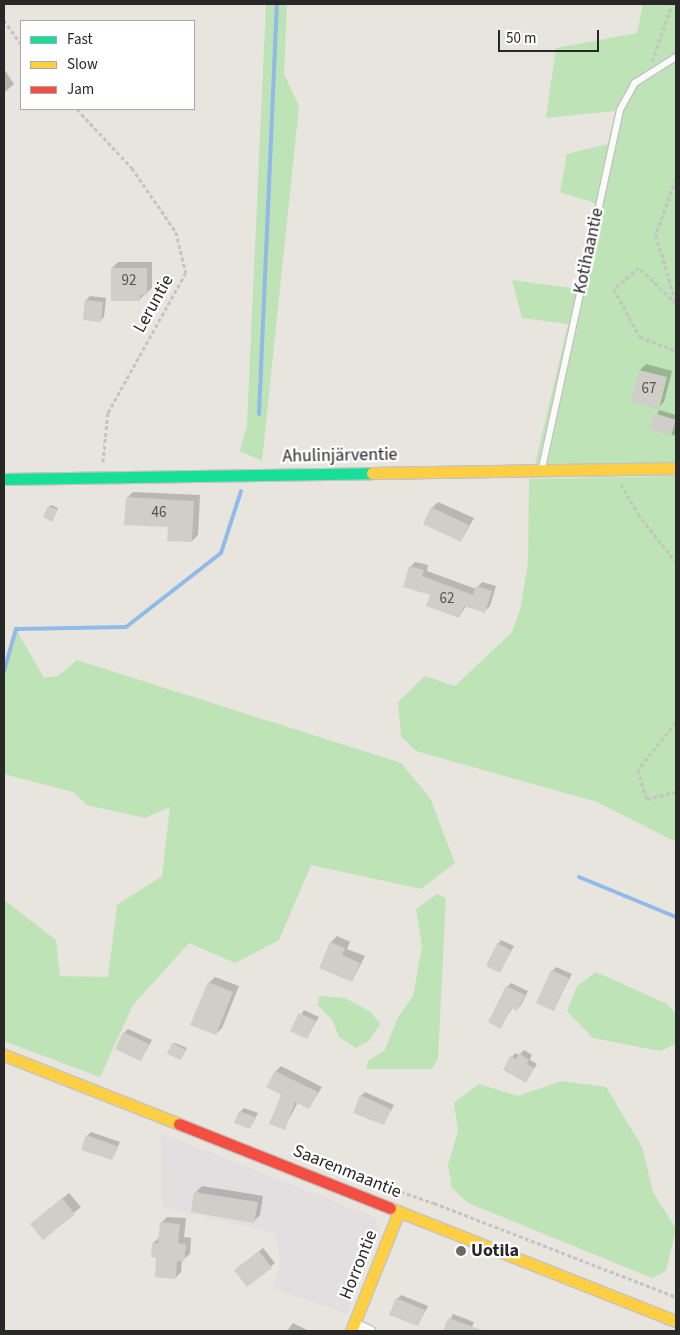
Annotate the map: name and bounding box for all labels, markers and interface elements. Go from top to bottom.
legend [20,20,195,110]
scale bar [500,20,601,52]
text: 50 m [506,28,536,49]
text: Fast [67,29,93,50]
text: Slow [67,54,98,75]
text: Jam [67,79,94,100]
street label: Kotihaantie [569,206,609,296]
street label: Leruntie [129,271,179,337]
house number: 92 [122,272,136,290]
house number: 67 [642,380,656,398]
street label: Ahulinjärventie [282,444,398,468]
house number: 46 [152,504,166,522]
house number: 62 [440,590,454,608]
street label: Saarenmaantie [290,1140,404,1204]
street label: Horrontie [335,1227,383,1303]
place label: Uotila [471,1240,519,1262]
marker: Uotila [455,1245,467,1257]

